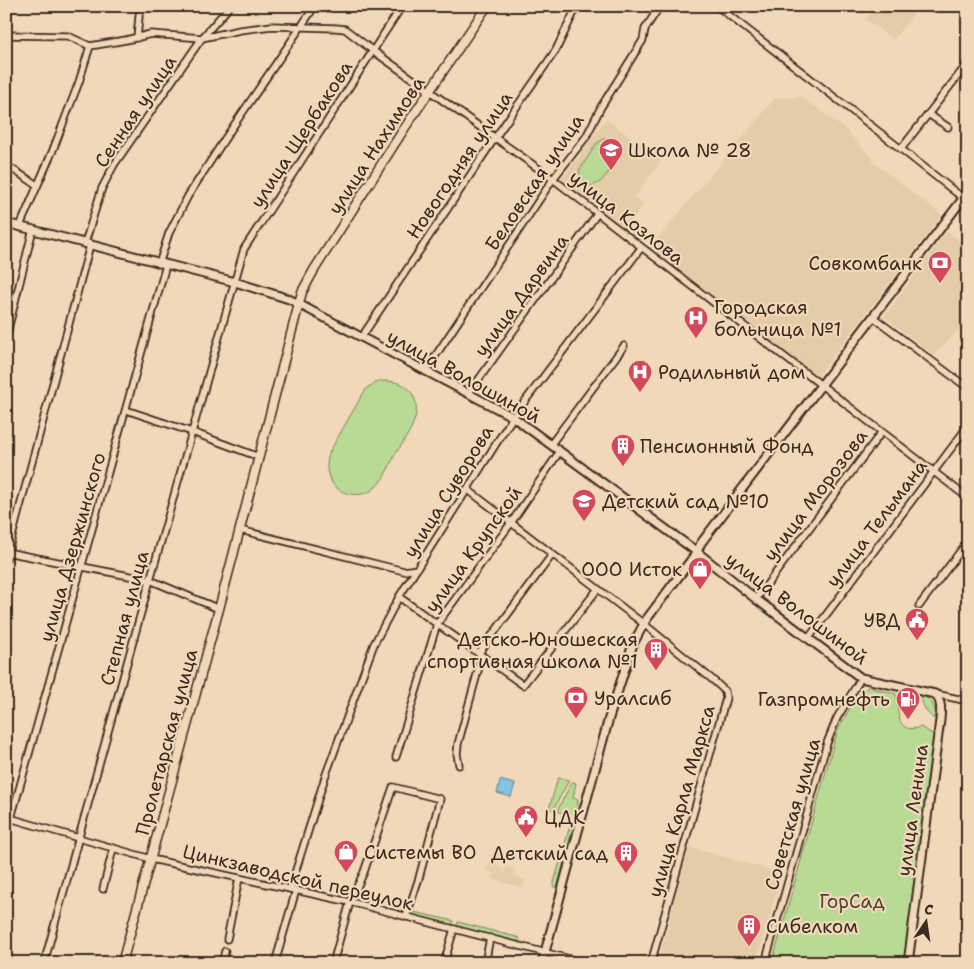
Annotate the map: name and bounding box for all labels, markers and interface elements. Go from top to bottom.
street label: Сенная улица [89,50,182,172]
street label: улица Щербакова [245,56,358,213]
street label: улица Нахимова [322,71,431,219]
street label: Новогодняя улица [401,86,518,244]
street label: Беловская улица [479,109,590,256]
school or university icon: Школа № 28 [598,137,624,171]
place label: Школа № 28 [628,138,752,163]
street label: улица Козлова [564,165,690,270]
street label: улица Дарвина [468,229,574,362]
bank icon: Совкомбанк [927,250,953,284]
place label: Совкомбанк [808,251,922,276]
place label: Городская больница №1 [714,295,841,342]
hospital icon: Городская больница №1 [683,305,709,339]
street label: улица Волошиной [382,324,545,429]
hospital icon: Родильный дом [627,359,653,393]
place label: Родильный дом [658,360,805,385]
street label: улица Суворова [398,420,499,562]
street label: улица Морозова [758,424,873,566]
building icon: Пенсионный Фонд [610,433,636,467]
place label: Пенсионный Фонд [640,434,814,459]
street label: улица Дзержинского [33,450,112,645]
street label: улица Тельмана [820,454,933,592]
street label: улица Крупской [419,481,528,617]
school or university icon: Детский сад №10 [571,488,597,522]
place label: Детский сад №10 [602,489,769,514]
street label: улица Волошиной [720,547,873,670]
street label: Степная улица [94,548,155,688]
shop icon: ООО Исток [687,556,713,590]
place label: ООО Исток [581,557,682,582]
public building icon: УВД [904,607,930,641]
place label: УВД [863,608,901,633]
place label: Детско-Юношеская спортивная школа №1 [427,627,638,674]
building icon: Детско-Юношеская спортивная школа №1 [643,637,669,671]
street label: Пролетарская улица [130,646,203,838]
bank icon: Уралсиб [563,685,589,719]
place label: Уралсиб [594,686,672,711]
fuel station icon: Газпромнефть [895,686,921,720]
place label: Газпромнефть [758,687,890,712]
street label: улица Карла Маркса [642,702,721,900]
street label: Советская улица [759,735,826,893]
street label: улица Ленина [891,742,934,878]
public building icon: ЦДК [513,804,539,838]
place label: ЦДК [544,805,585,830]
street label: Цинкзаводской переулок [180,839,416,916]
shop icon: Системы ВО [333,839,359,873]
place label: Системы ВО [364,840,476,865]
building icon: Детский сад [613,840,639,874]
place label: Детский сад [491,841,608,866]
park label: ГорСад [819,889,885,914]
north arrow [902,896,952,946]
text: С [923,900,935,919]
building icon: Сибелком [736,913,762,947]
place label: Сибелком [766,914,858,939]

